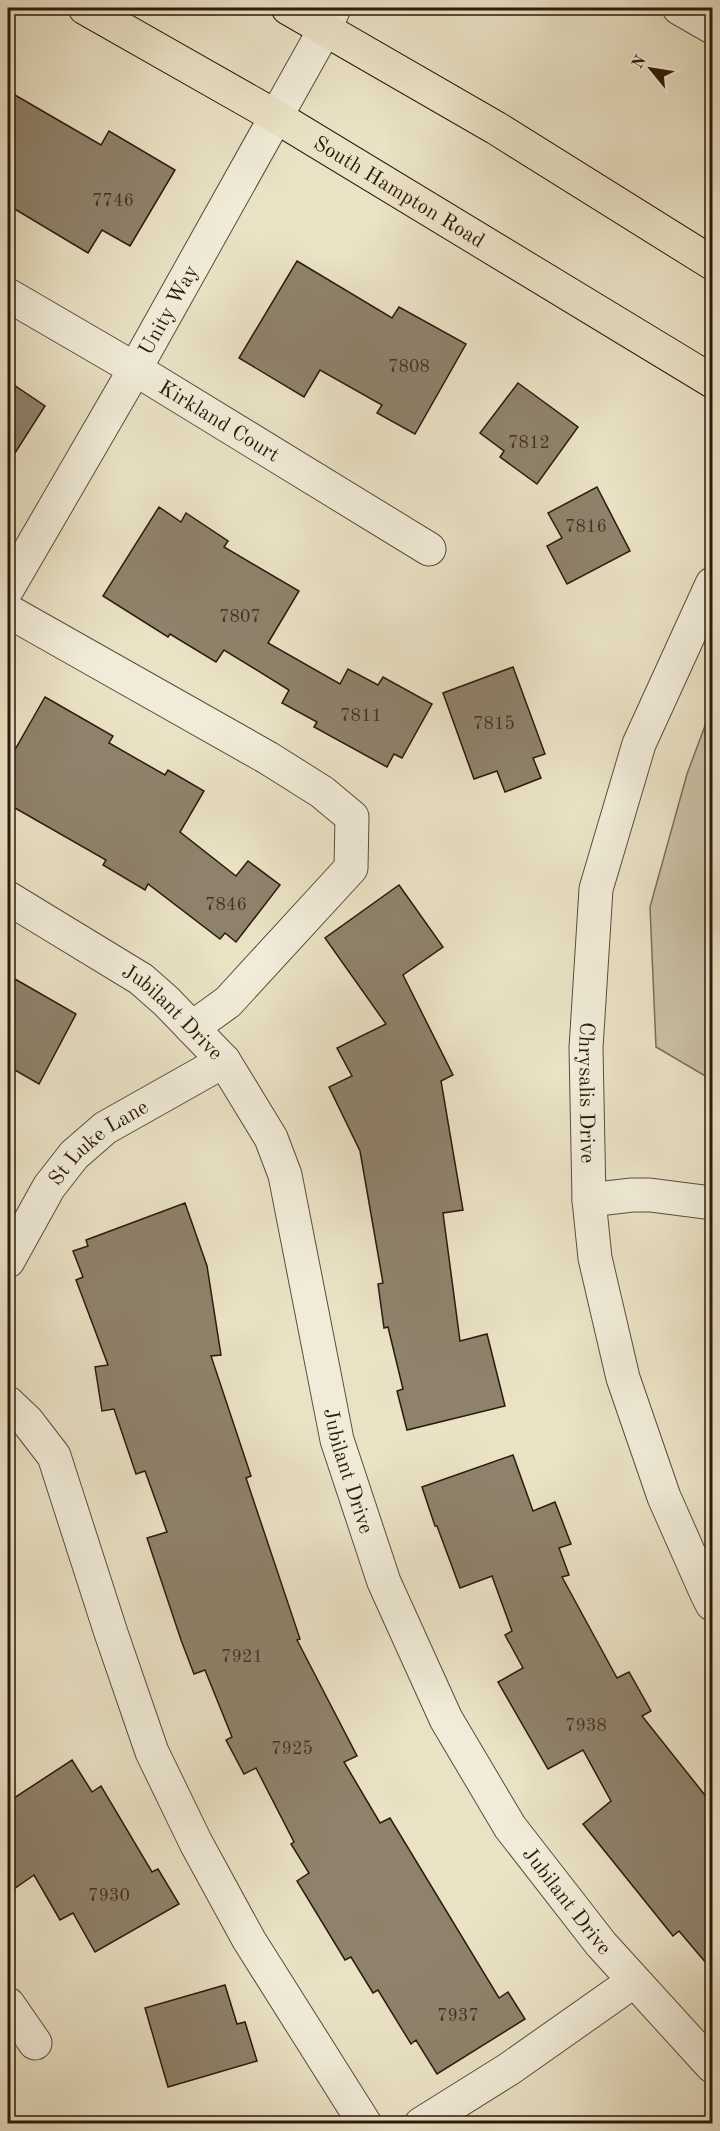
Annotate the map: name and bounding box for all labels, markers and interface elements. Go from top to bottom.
north arrow [621,39,681,99]
text: N [630,53,650,72]
street label: South Hampton Road [309,133,488,252]
house number: 7746 [92,192,134,210]
street label: Unity Way [136,262,203,359]
house number: 7808 [388,358,430,376]
street label: Kirkland Court [155,377,283,467]
house number: 7812 [508,434,550,452]
house number: 7816 [565,518,607,536]
house number: 7807 [219,608,261,626]
house number: 7811 [340,707,382,725]
house number: 7815 [473,715,515,733]
house number: 7846 [205,896,247,914]
street label: Jubilant Drive [118,961,226,1065]
street label: Chrysalis Drive [574,1021,597,1164]
street label: St Luke Lane [45,1097,152,1190]
street label: Jubilant Drive [319,1407,376,1537]
house number: 7921 [221,1648,263,1666]
house number: 7938 [565,1717,607,1735]
house number: 7925 [271,1740,313,1758]
street label: Jubilant Drive [518,1844,614,1960]
house number: 7930 [88,1887,130,1905]
house number: 7937 [437,2007,479,2025]

